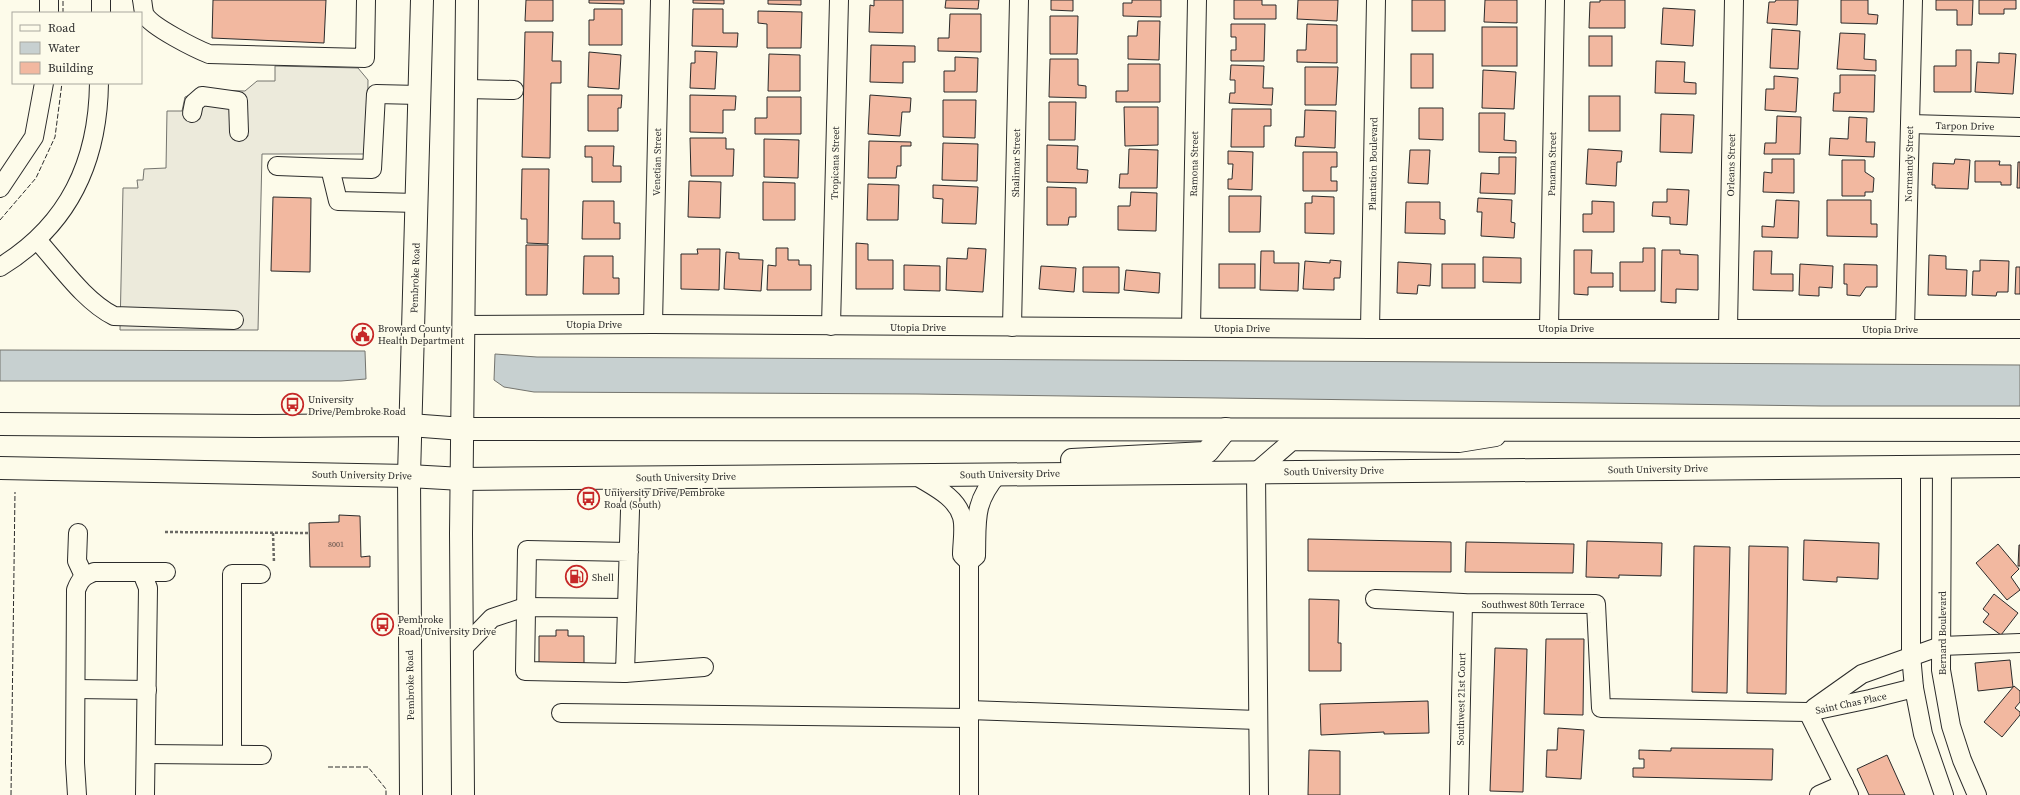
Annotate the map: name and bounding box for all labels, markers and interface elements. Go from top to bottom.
legend [12,12,142,84]
text: Road [48,20,75,36]
text: Water [48,40,80,56]
text: Building [48,60,93,76]
street label: Plantation Boulevard [1366,117,1380,211]
street label: Tarpon Drive [1936,119,1994,133]
street label: Tropicana Street [828,125,842,200]
street label: Normandy Street [1902,125,1916,202]
street label: Venetian Street [650,127,664,196]
street label: Shalimar Street [1009,128,1023,197]
street label: Ramona Street [1187,130,1201,197]
street label: Panama Street [1545,131,1559,196]
street label: Orleans Street [1724,133,1738,197]
street label: Pembroke Road [407,242,423,313]
street label: Utopia Drive [566,318,622,331]
public building icon: Broward County Health Department [349,321,375,347]
street label: Utopia Drive [890,321,946,334]
place label: Broward County Health Department [378,322,465,347]
street label: Utopia Drive [1214,322,1270,335]
street label: Utopia Drive [1538,322,1594,335]
street label: Utopia Drive [1862,323,1918,336]
bus stop icon: University Drive/Pembroke Road [280,392,306,418]
place label: University Drive/Pembroke Road [308,393,406,418]
street label: South University Drive [1608,462,1708,476]
street label: South University Drive [1284,464,1384,478]
street label: South University Drive [960,467,1060,481]
street label: South University Drive [312,468,412,482]
street label: South University Drive [636,470,736,484]
bus stop icon: University Drive/Pembroke Road (South) [576,485,602,511]
place label: University Drive/Pembroke Road (South) [604,486,725,511]
house number: 8001 [328,539,344,550]
fuel station icon: Shell [563,564,589,590]
place label: Shell [592,571,614,584]
street label: Bernard Boulevard [1936,591,1949,675]
street label: Southwest 80th Terrace [1481,598,1585,611]
bus stop icon: Pembroke Road/University Drive [369,612,395,638]
place label: Pembroke Road/University Drive [398,613,496,638]
street label: Pembroke Road [403,649,417,720]
street label: Southwest 21st Court [1454,652,1468,746]
street label: Saint Chas Place [1814,689,1888,717]

